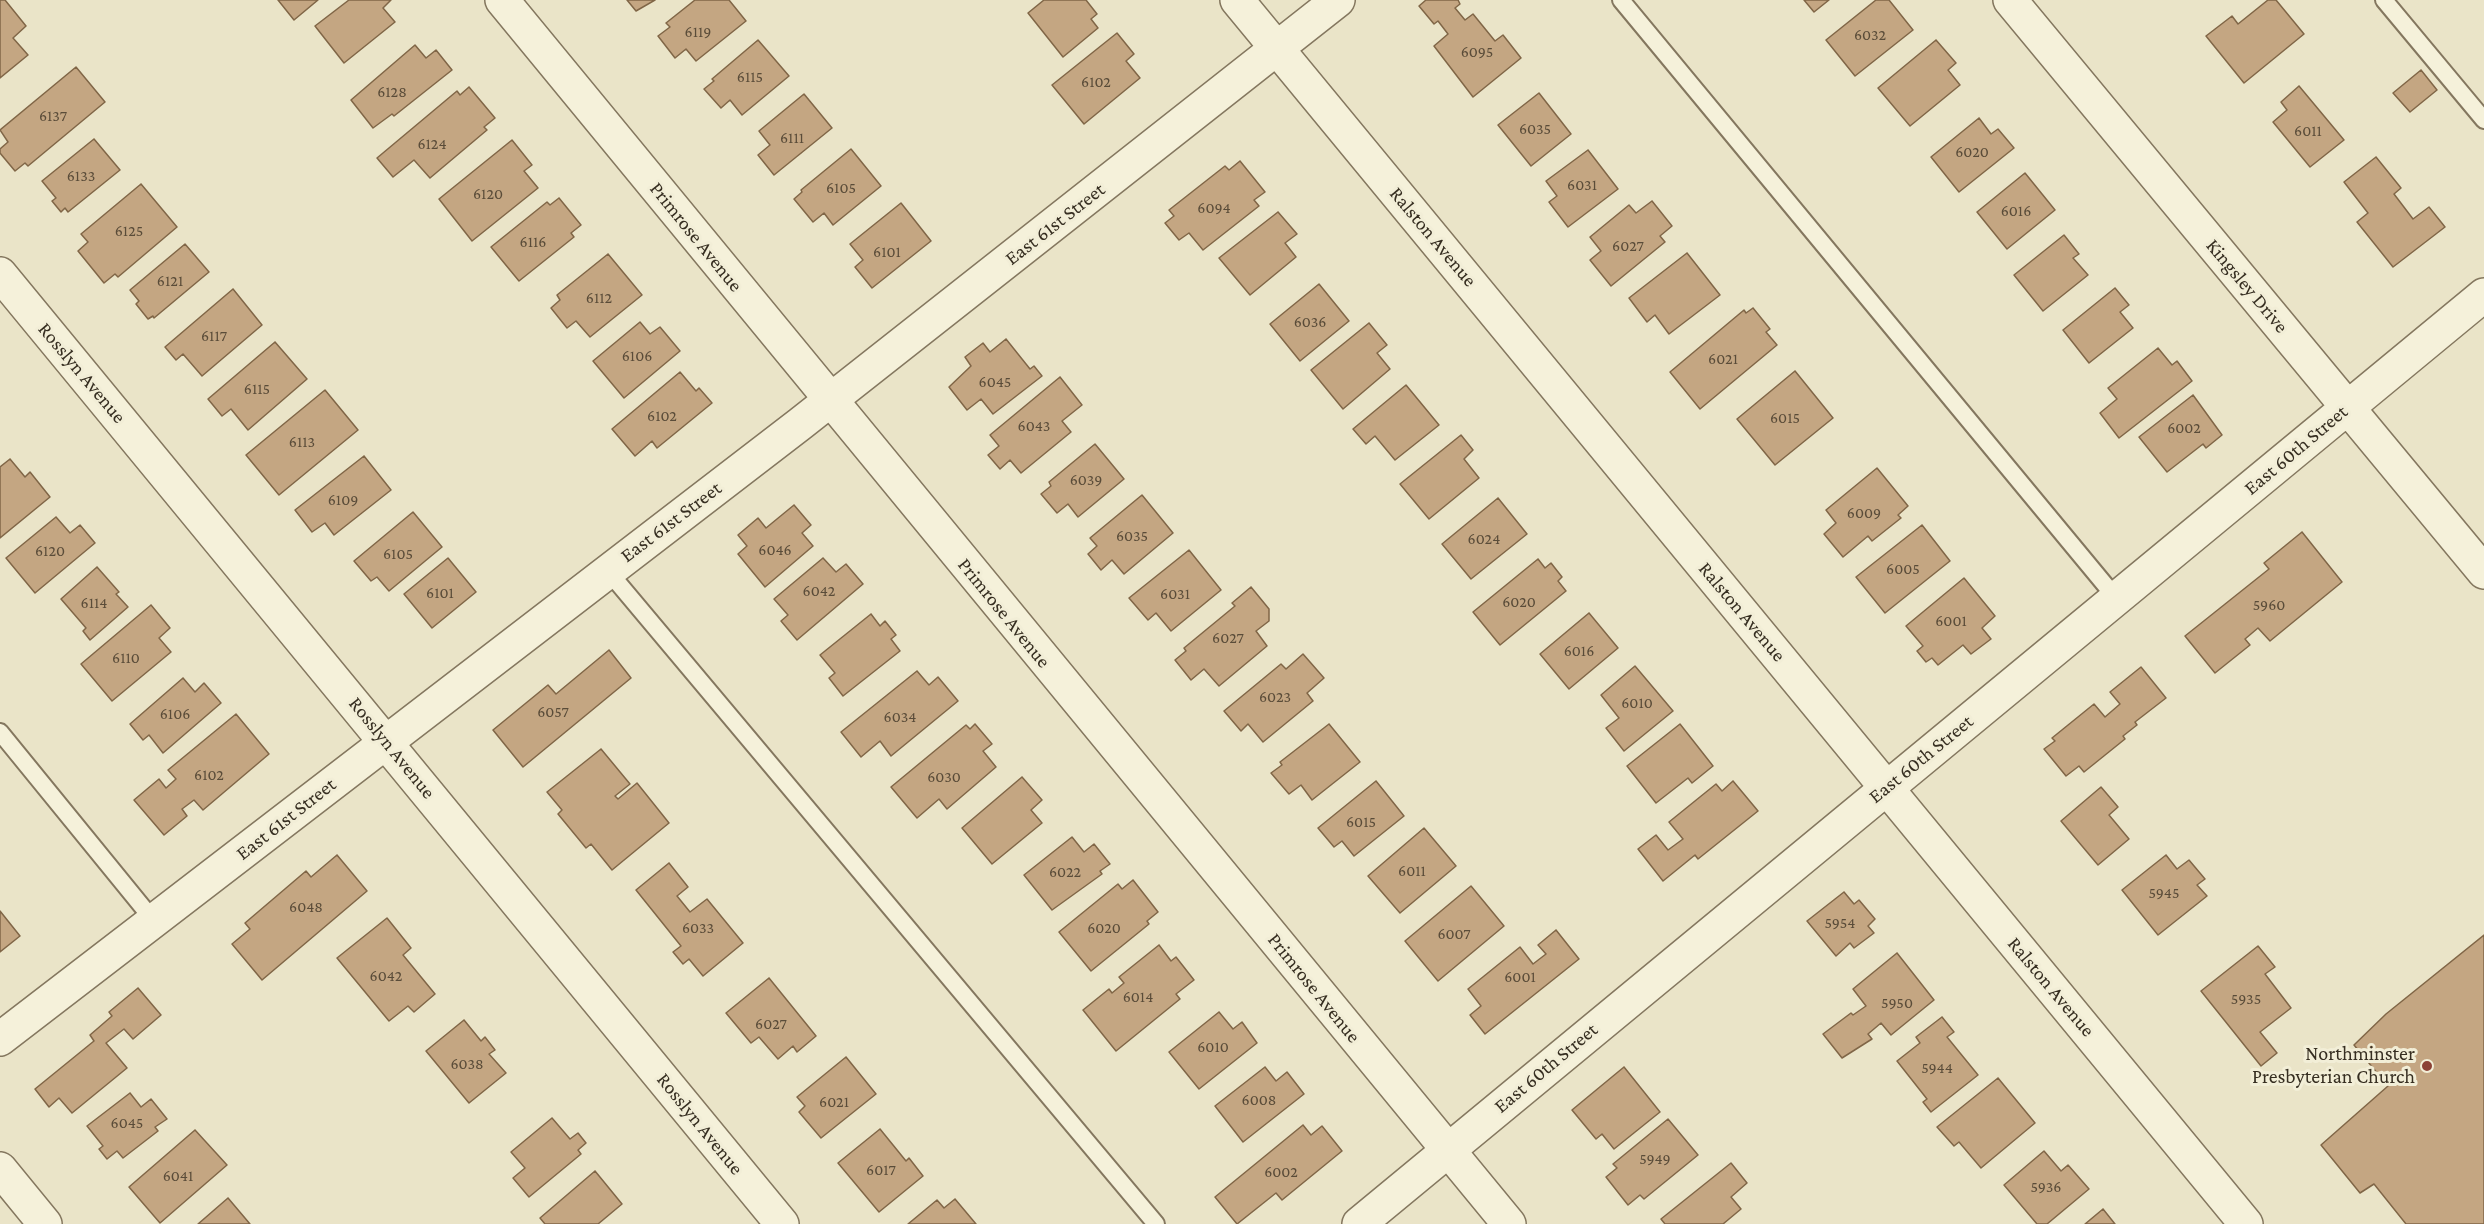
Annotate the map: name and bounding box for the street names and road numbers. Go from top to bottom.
street label: Primrose Avenue [644,177,748,297]
street label: East 61st Street [1000,178,1110,270]
street label: Ralston Avenue [1384,182,1482,292]
street label: Kingsley Drive [2201,234,2293,338]
street label: Rosslyn Avenue [33,318,131,428]
street label: East 60th Street [2239,400,2353,500]
street label: East 61st Street [616,476,726,568]
street label: Primrose Avenue [952,553,1056,673]
street label: Ralston Avenue [1693,557,1791,667]
street label: Rosslyn Avenue [344,692,440,804]
street label: East 60th Street [1864,709,1978,809]
street label: East 61st Street [231,773,341,865]
street label: Primrose Avenue [1262,928,1366,1048]
street label: Ralston Avenue [2002,932,2100,1042]
street label: East 60th Street [1489,1018,1603,1118]
street label: Rosslyn Avenue [652,1068,748,1180]

